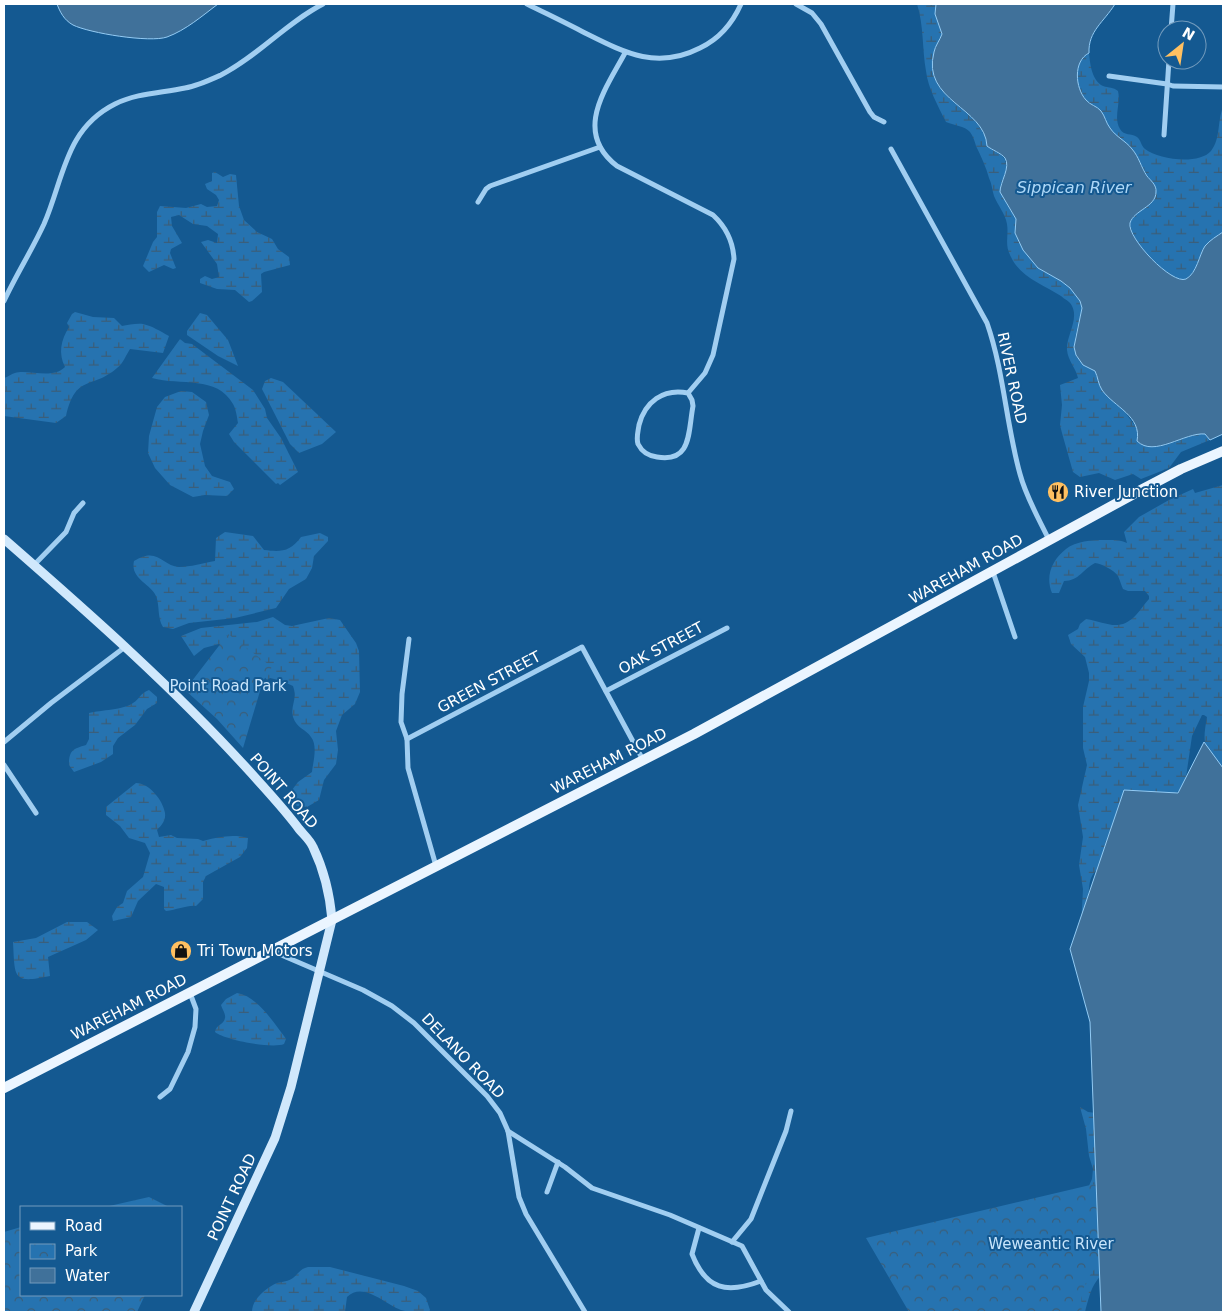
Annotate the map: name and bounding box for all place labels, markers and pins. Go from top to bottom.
restaurant icon: River Junction [1046,480,1070,504]
place label: River Junction [1074,483,1178,501]
shop icon: Tri Town Motors [169,939,193,963]
place label: Tri Town Motors [196,942,313,960]

